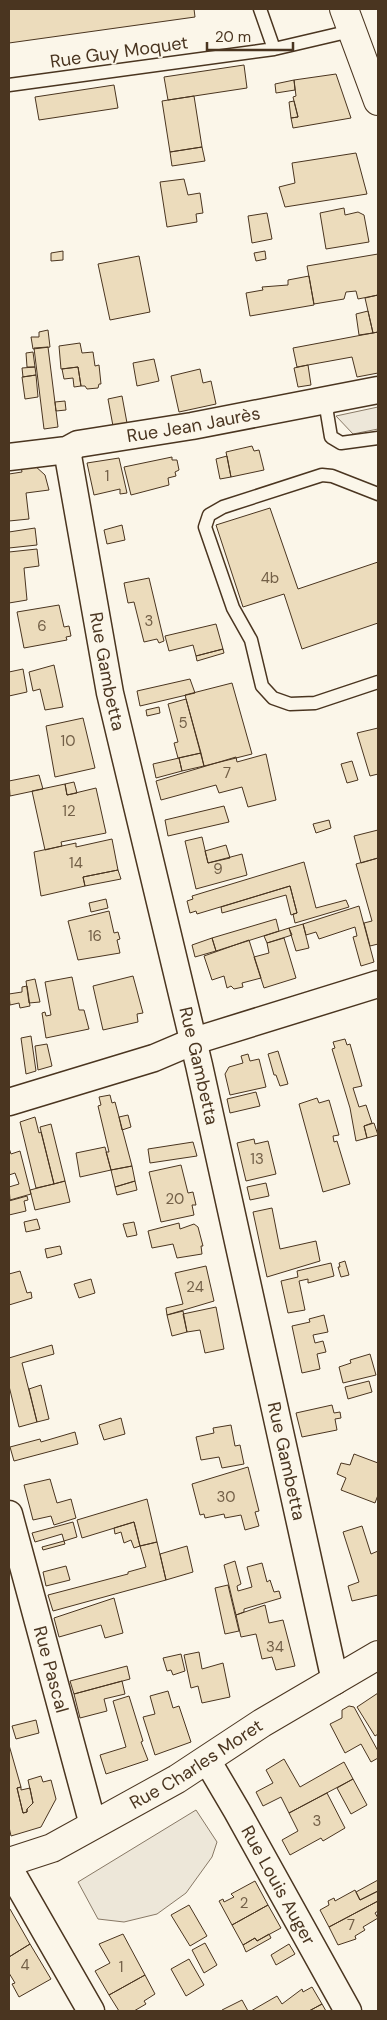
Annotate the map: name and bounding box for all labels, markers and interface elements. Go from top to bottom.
scale bar [207,20,293,52]
text: 20 m [215,27,251,47]
street label: Rue Guy Moquet [48,30,190,74]
street label: Rue Jean Jaurès [125,401,262,448]
house number: 1 [105,466,109,486]
house number: 4b [261,568,279,588]
street label: Rue Gambetta [84,610,131,733]
house number: 3 [145,611,153,631]
house number: 6 [37,616,47,636]
house number: 5 [178,713,188,733]
house number: 10 [61,731,75,751]
house number: 7 [223,763,231,783]
house number: 12 [62,801,76,821]
house number: 14 [69,853,83,873]
house number: 9 [213,859,223,879]
house number: 16 [88,926,102,946]
street label: Rue Gambetta [173,1004,224,1127]
house number: 13 [250,1149,264,1169]
house number: 20 [166,1189,184,1209]
house number: 24 [186,1277,204,1297]
street label: Rue Gambetta [262,1400,311,1523]
house number: 30 [216,1487,236,1507]
street label: Rue Pascal [28,1623,74,1716]
house number: 34 [266,1637,284,1657]
street label: Rue Charles Moret [125,1714,268,1815]
house number: 3 [313,1811,321,1831]
street label: Rue Louis Auger [235,1821,321,1949]
house number: 2 [240,1893,248,1913]
house number: 7 [347,1915,355,1935]
house number: 4 [20,1955,30,1975]
house number: 1 [119,1957,123,1977]

